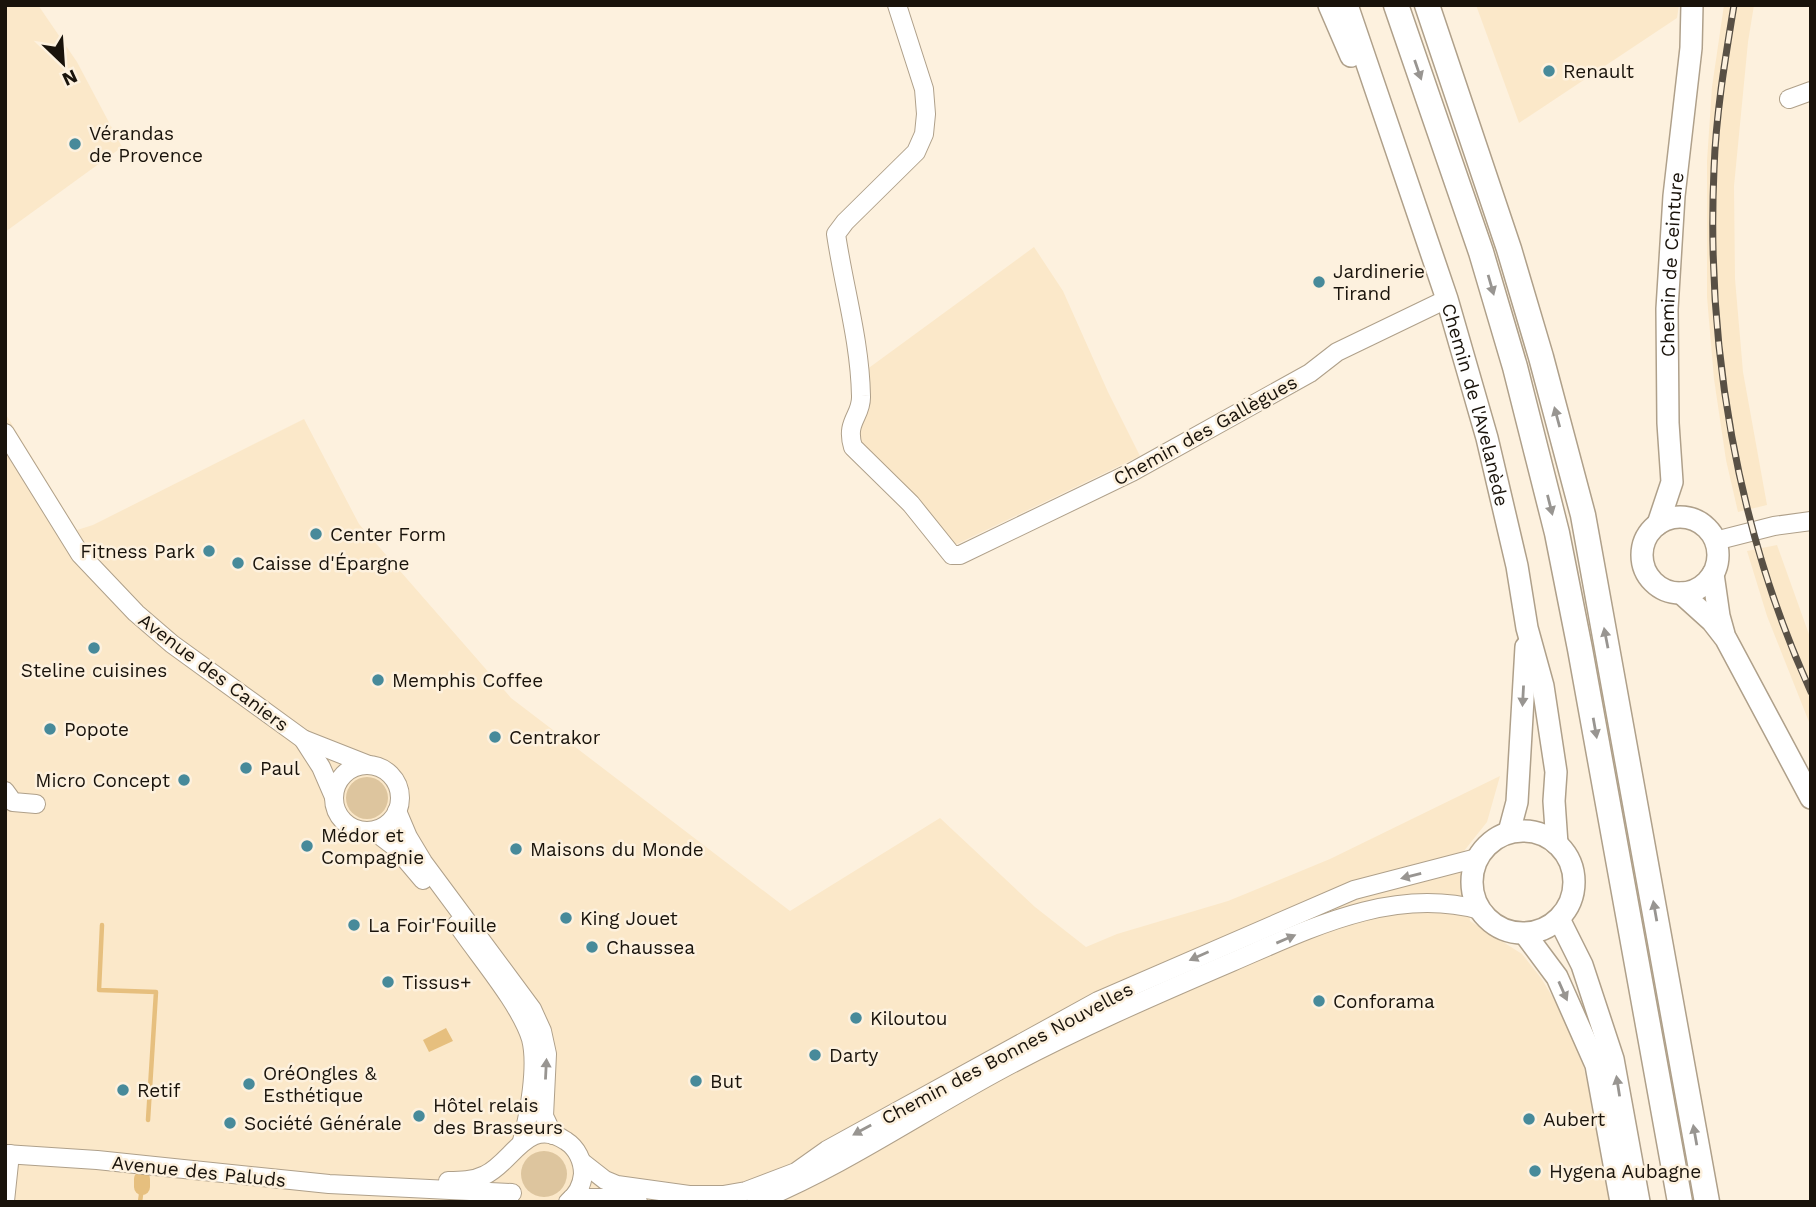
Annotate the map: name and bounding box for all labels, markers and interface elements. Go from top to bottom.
north arrow [28,28,98,98]
one-way arrow [1413,59,1424,80]
place label: Renault [1563,60,1634,83]
marker: Renault [1541,63,1557,79]
text: N [59,65,81,91]
place label: Vérandas de Provence [89,122,203,167]
marker: Vérandas de Provence [67,136,83,152]
street label: Chemin de Ceinture [1656,171,1689,357]
place label: Jardinerie Tirand [1333,260,1425,305]
marker: Jardinerie Tirand [1311,274,1327,290]
one-way arrow [1486,275,1497,297]
street label: Chemin de l'Avelanède [1437,300,1514,508]
street label: Chemin des Gallègues [1109,370,1301,491]
one-way arrow [1551,405,1562,427]
one-way arrow [1545,494,1556,516]
place label: Center Form [330,523,446,546]
marker: Center Form [308,526,324,542]
place label: Fitness Park [80,540,195,563]
marker: Fitness Park [201,543,217,559]
place label: Caisse d'Épargne [252,552,410,575]
marker: Caisse d'Épargne [230,555,246,571]
street label: Avenue des Caniers [134,608,293,736]
one-way arrow [1600,627,1611,649]
marker: Steline cuisines [86,640,102,656]
place label: Steline cuisines [21,659,167,682]
place label: Memphis Coffee [392,669,543,692]
marker: Memphis Coffee [370,672,386,688]
one-way arrow [1517,685,1528,707]
one-way arrow [1590,717,1601,739]
place label: Popote [64,718,129,741]
marker: Popote [42,721,58,737]
place label: Centrakor [509,726,601,749]
marker: Centrakor [487,729,503,745]
place label: Paul [260,757,300,780]
marker: Paul [238,760,254,776]
place label: Micro Concept [35,769,170,792]
marker: Micro Concept [176,772,192,788]
place label: Médor et Compagnie [321,824,424,869]
marker: Médor et Compagnie [299,838,315,854]
place label: Maisons du Monde [530,838,704,861]
marker: Maisons du Monde [508,841,524,857]
one-way arrow [1400,871,1422,882]
one-way arrow [1649,900,1660,922]
place label: King Jouet [580,907,678,930]
marker: King Jouet [558,910,574,926]
place label: La Foir'Fouille [368,914,497,937]
marker: La Foir'Fouille [346,917,362,933]
one-way arrow [1276,933,1297,944]
place label: Chaussea [606,936,695,959]
marker: Chaussea [584,939,600,955]
one-way arrow [1189,950,1209,962]
place label: Tissus+ [402,971,471,994]
marker: Tissus+ [380,974,396,990]
street label: Chemin des Bonnes Nouvelles [877,977,1137,1130]
one-way arrow [1558,980,1569,1001]
place label: Conforama [1333,990,1435,1013]
marker: Conforama [1311,993,1327,1009]
place label: Kiloutou [870,1007,948,1030]
marker: Kiloutou [848,1010,864,1026]
place label: Darty [829,1044,879,1067]
marker: Darty [807,1047,823,1063]
one-way arrow [541,1058,552,1080]
place label: OréOngles & Esthétique [263,1062,377,1107]
place label: But [710,1070,742,1093]
marker: But [688,1073,704,1089]
one-way arrow [1612,1075,1623,1097]
marker: OréOngles & Esthétique [241,1076,257,1092]
place label: Retif [137,1079,181,1102]
marker: Retif [115,1082,131,1098]
place label: Hôtel relais des Brasseurs [433,1094,563,1139]
marker: Hôtel relais des Brasseurs [411,1108,427,1124]
place label: Aubert [1543,1108,1605,1131]
marker: Aubert [1521,1111,1537,1127]
place label: Société Générale [244,1112,402,1135]
marker: Société Générale [222,1115,238,1131]
one-way arrow [1689,1123,1700,1145]
one-way arrow [852,1124,872,1136]
street label: Avenue des Paluds [111,1151,287,1192]
place label: Hygena Aubagne [1549,1160,1701,1183]
marker: Hygena Aubagne [1527,1163,1543,1179]

